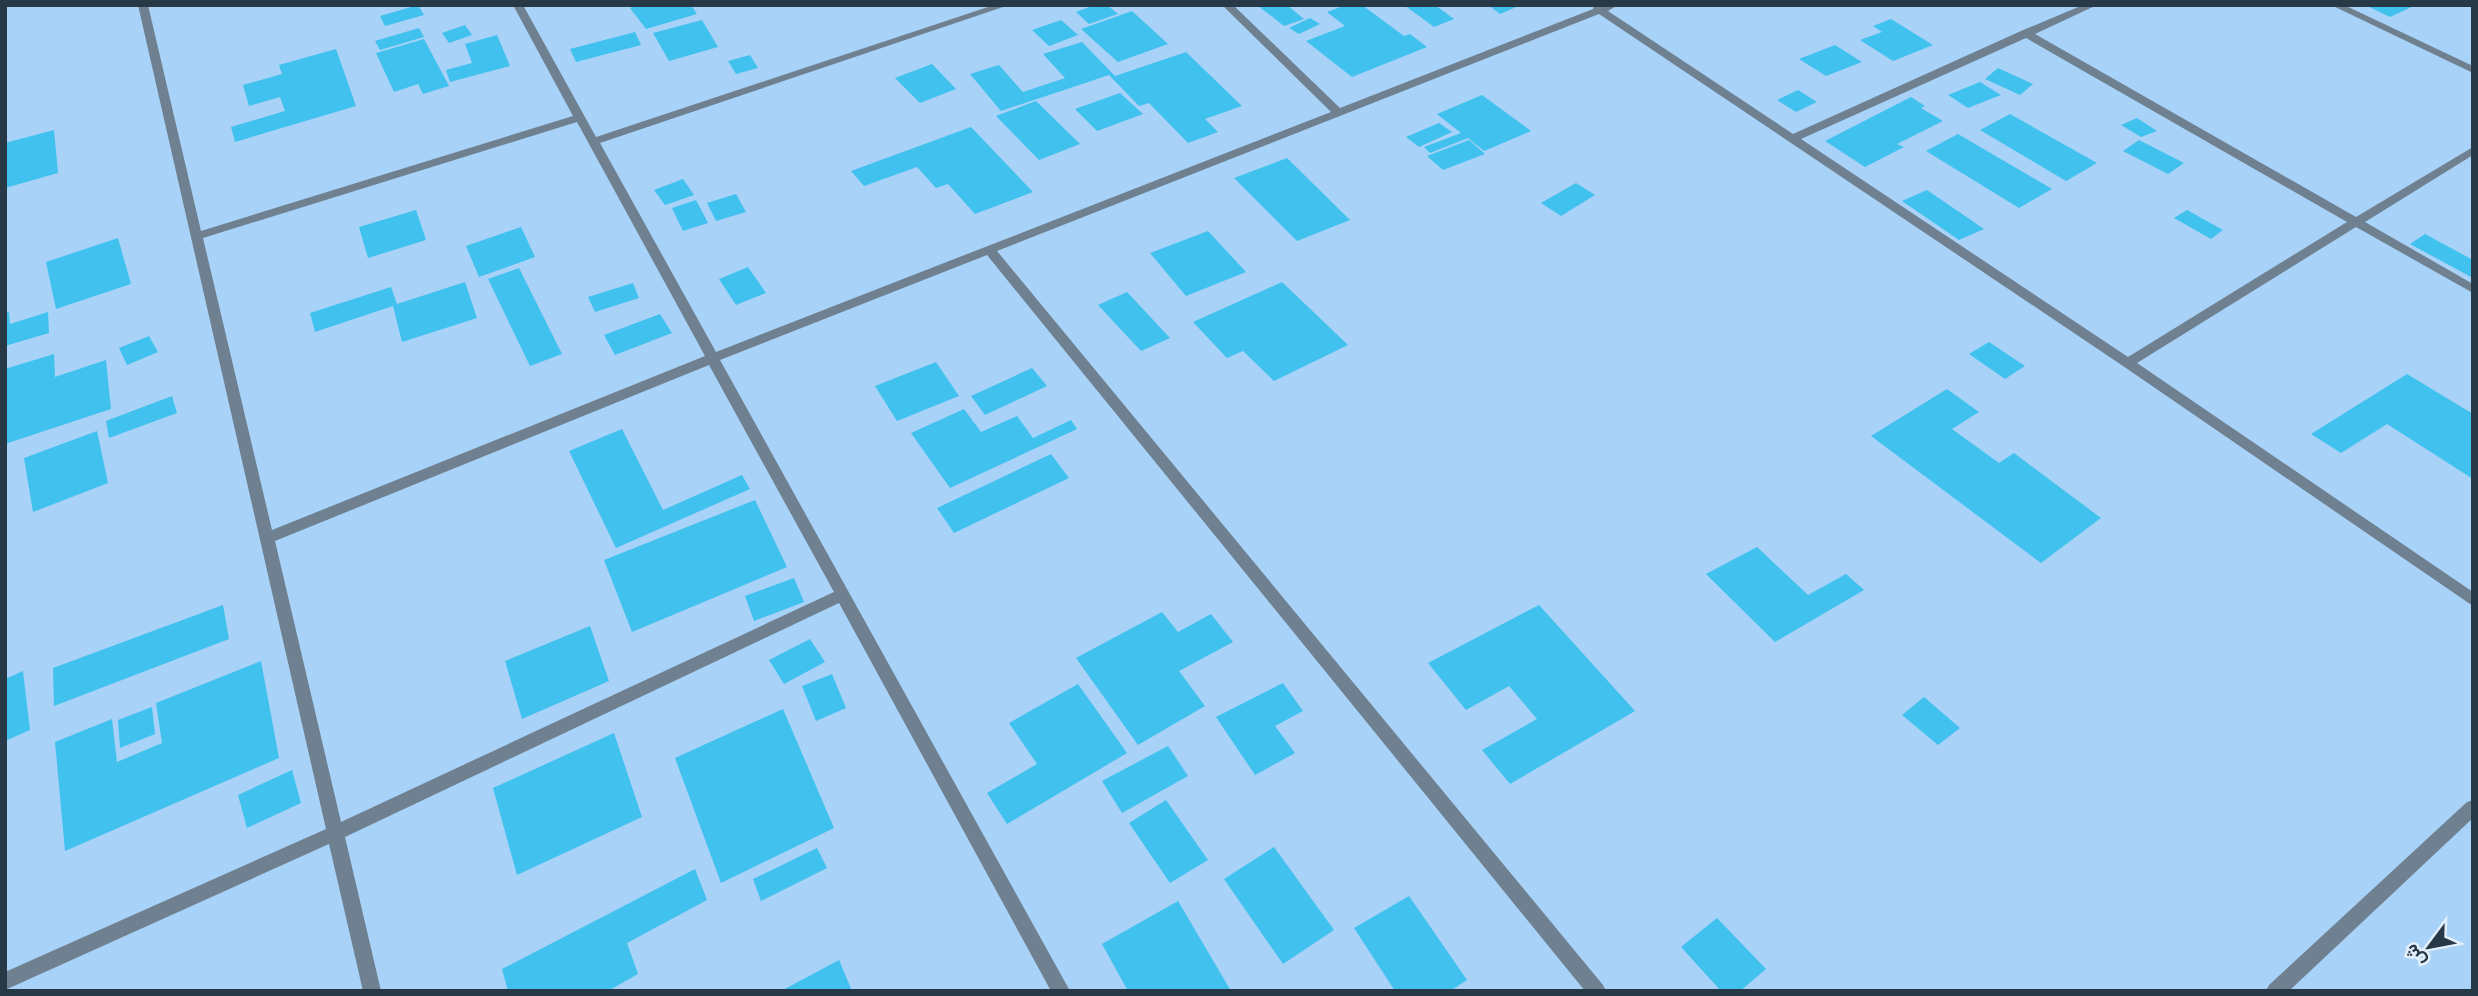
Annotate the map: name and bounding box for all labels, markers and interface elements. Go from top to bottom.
north arrow [2394,912,2464,982]
text: ش [2399,939,2432,972]

